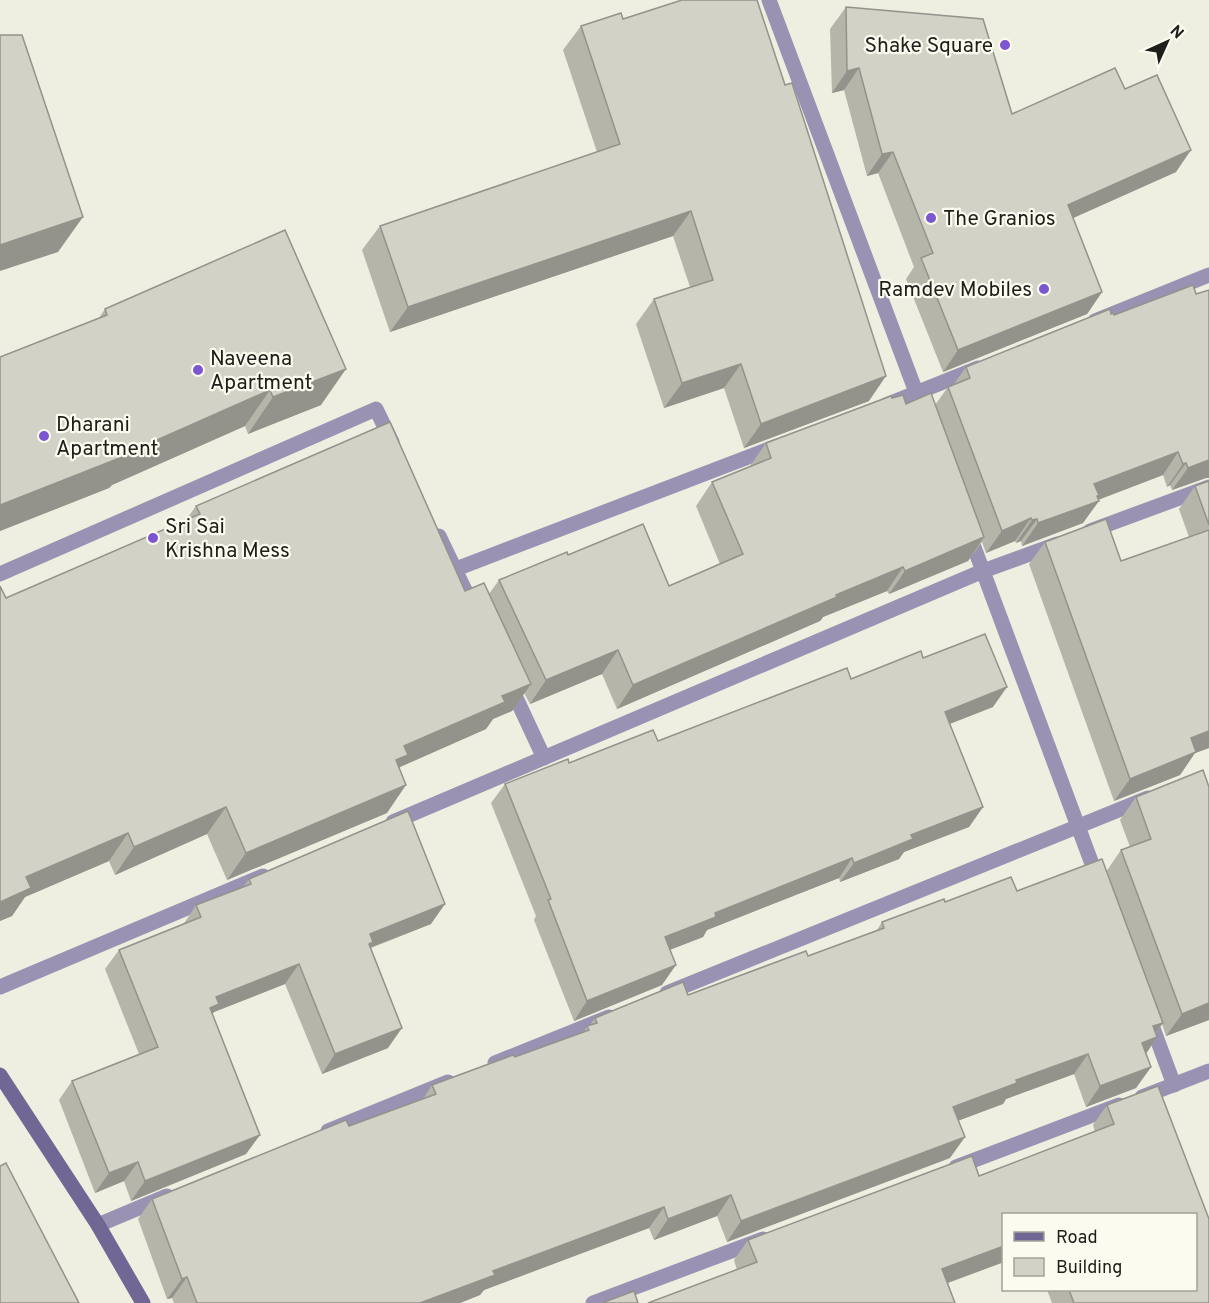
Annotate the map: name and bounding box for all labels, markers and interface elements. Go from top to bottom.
north arrow [1137,12,1197,72]
text: N [1165,22,1187,44]
place label: Shake Square [864,33,993,60]
marker: Shake Square [998,38,1012,52]
place label: The Granios [943,206,1056,233]
marker: The Granios [924,211,938,225]
place label: Ramdev Mobiles [878,277,1032,304]
marker: Ramdev Mobiles [1037,282,1051,296]
place label: Naveena Apartment [210,346,312,397]
marker: Naveena Apartment [191,363,205,377]
place label: Dharani Apartment [56,412,158,463]
marker: Dharani Apartment [37,429,51,443]
place label: Sri Sai Krishna Mess [165,514,290,565]
marker: Sri Sai Krishna Mess [146,531,160,545]
legend [1002,1213,1197,1291]
text: Road [1056,1227,1098,1250]
text: Building [1056,1257,1122,1280]

